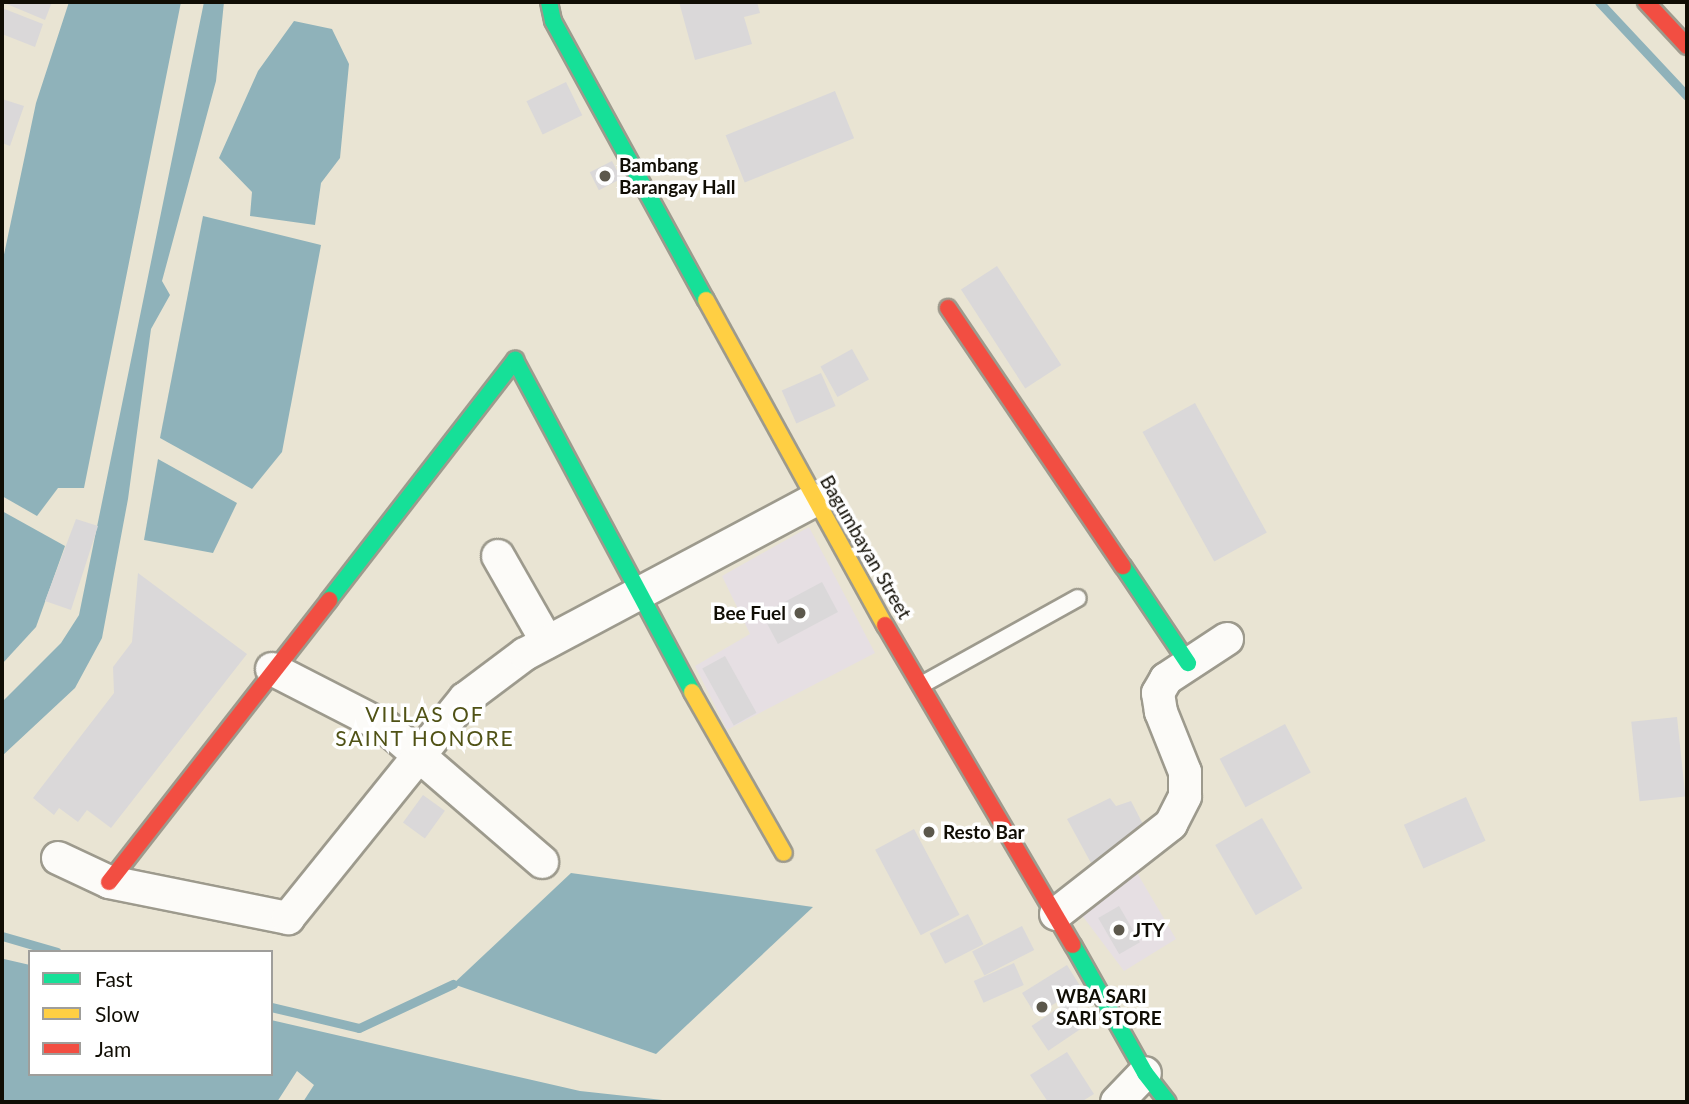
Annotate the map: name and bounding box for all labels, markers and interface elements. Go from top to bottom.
place label: Bambang Barangay Hall [619,154,736,198]
marker: Bambang Barangay Hall [597,168,613,184]
street label: Bagumbayan Street [816,471,916,623]
place label: Bee Fuel [713,602,786,624]
marker: Bee Fuel [792,605,808,621]
district label: VILLAS OF SAINT HONORE [337,701,513,751]
place label: Resto Bar [943,821,1025,843]
marker: Resto Bar [921,824,937,840]
place label: JTY [1133,919,1165,941]
marker: JTY [1111,922,1127,938]
legend [28,950,273,1076]
text: Fast [95,966,132,991]
place label: WBA SARI SARI STORE [1056,985,1162,1029]
marker: WBA SARI SARI STORE [1034,999,1050,1015]
text: Slow [95,1001,139,1026]
text: Jam [95,1036,131,1061]

